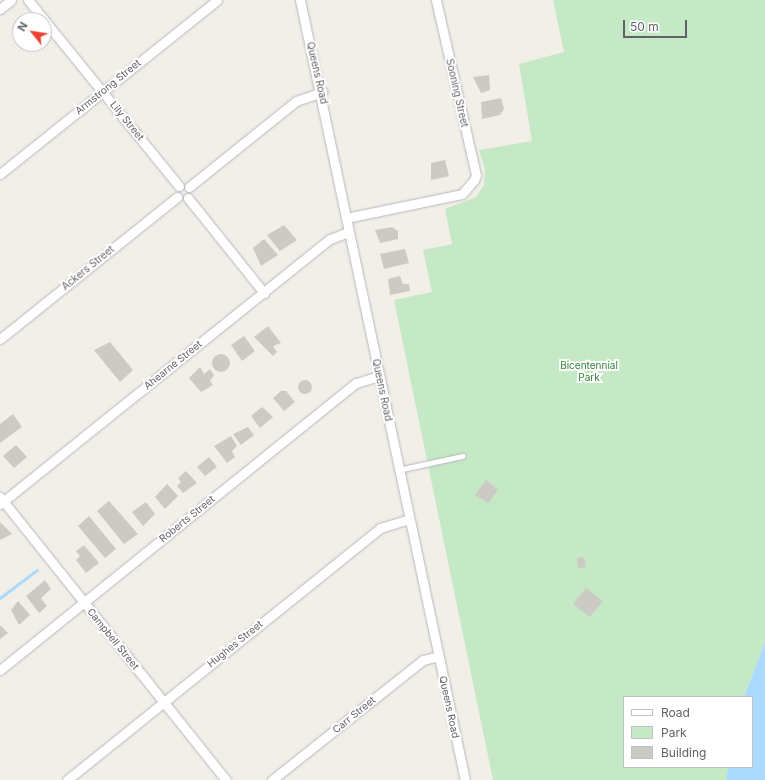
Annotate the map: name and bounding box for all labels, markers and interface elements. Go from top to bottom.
north arrow [12,12,52,52]
scale bar [625,12,689,38]
text: N [14,19,31,34]
text: 50 m [630,19,659,34]
street label: Queens Road [304,41,330,105]
street label: Armstrong Street [73,57,143,117]
street label: Sooning Street [443,58,471,128]
street label: Lily Street [107,99,147,143]
street label: Ackers Street [59,243,117,293]
street label: Ahearne Street [142,338,204,392]
street label: Queens Road [370,358,394,422]
park label: Bicentennial Park [560,359,618,382]
street label: Roberts Street [157,493,217,545]
street label: Campbell Street [85,606,141,672]
street label: Hughes Street [205,618,265,670]
street label: Queens Road [437,675,461,739]
street label: Carr Street [330,694,378,736]
legend [623,696,753,768]
text: Road [661,705,690,720]
text: Park [661,725,687,740]
text: Building [661,745,706,760]

